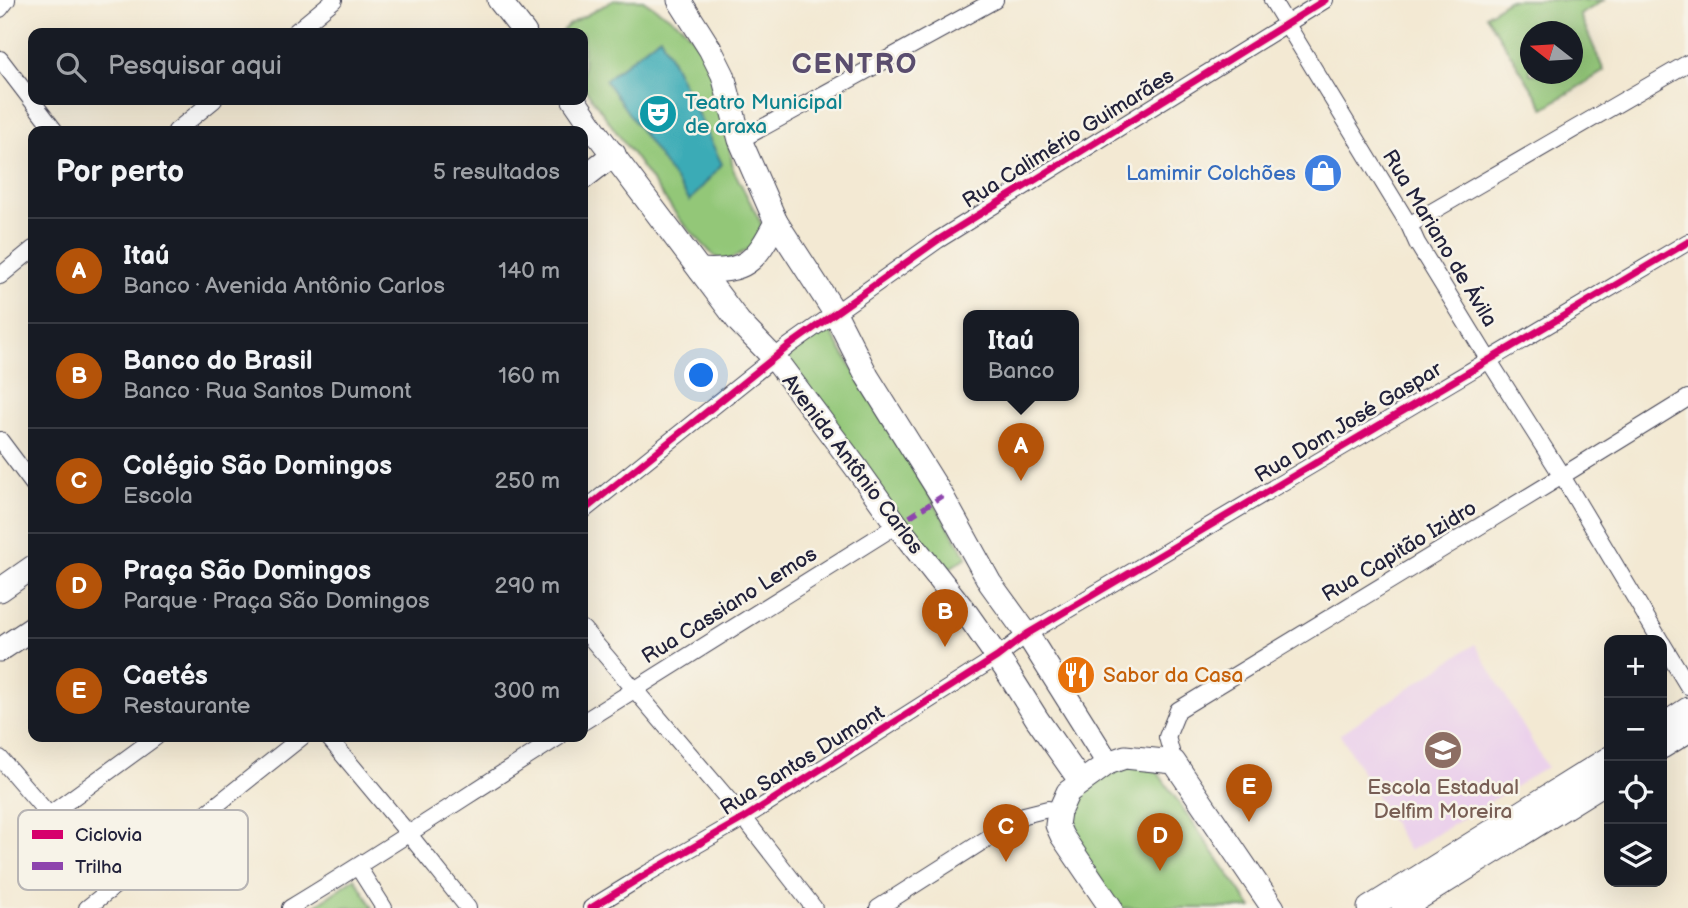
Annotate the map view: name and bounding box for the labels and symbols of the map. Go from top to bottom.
north arrow [1520,21,1583,84]
district label: CENTRO [792,48,918,81]
street label: Rua Calimério Guimarães [958,63,1178,214]
place label: Teatro Municipal de araxa [685,90,842,139]
theatre icon: Teatro Municipal de araxa [637,93,679,135]
street label: Rua Mariano de Ávila [1377,145,1502,331]
shop icon: Lamimir Colchões [1302,152,1344,194]
place label: Lamimir Colchões [1126,161,1296,186]
street label: Rua Dom José Gaspar [1250,356,1447,488]
your location [684,358,718,392]
street label: Avenida Antônio Carlos [777,369,928,559]
pin: A [998,423,1044,481]
street label: Rua Capitão Izidro [1317,495,1481,607]
street label: Rua Cassiano Lemos [637,541,821,669]
pin: B [922,589,968,647]
restaurant icon: Sabor da Casa [1055,654,1097,696]
place label: Sabor da Casa [1103,663,1243,688]
street label: Rua Santos Dumont [716,700,889,821]
school or university icon: Escola Estadual Delfim Moreira [1422,729,1464,771]
pin: E [1226,764,1272,822]
place label: Escola Estadual Delfim Moreira [1367,775,1519,824]
pin: C [983,804,1029,862]
legend [18,810,248,890]
pin: D [1137,813,1183,871]
text: Ciclovia [75,824,142,847]
text: Trilha [75,856,122,879]

